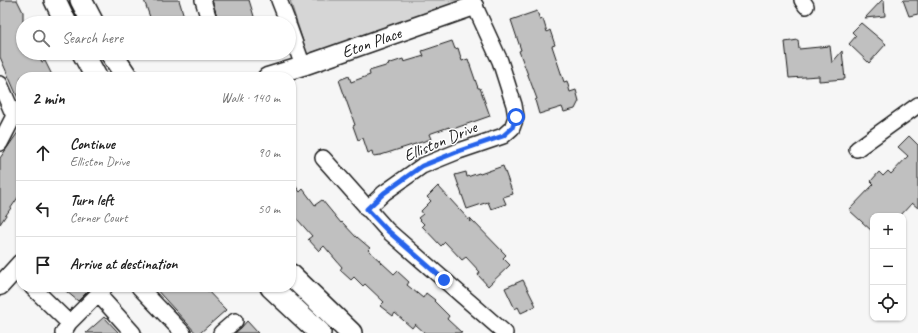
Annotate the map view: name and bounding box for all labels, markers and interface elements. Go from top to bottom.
search box [16,16,296,60]
street label: Eton Place [339,22,405,63]
icon: search [30,27,52,49]
text: Search here [62,29,123,48]
text: 2 min [32,88,65,109]
text: Walk · 140 m [221,90,280,106]
route start [507,108,525,126]
street label: Elliston Drive [400,116,481,166]
text: Continue [70,135,115,154]
icon: ahead [32,142,54,164]
text: 90 m [258,145,280,161]
text: Elliston Drive [70,154,129,170]
text: Turn left [70,191,113,210]
icon: left [32,198,54,220]
text: 50 m [258,201,280,217]
text: Cerner Court [70,210,127,226]
map controls [870,213,906,321]
button: + [870,213,906,249]
button: − [870,249,906,285]
icon: arrive [32,254,54,276]
text: Arrive at destination [70,255,177,274]
route end [435,271,453,289]
button: locate [870,285,906,321]

